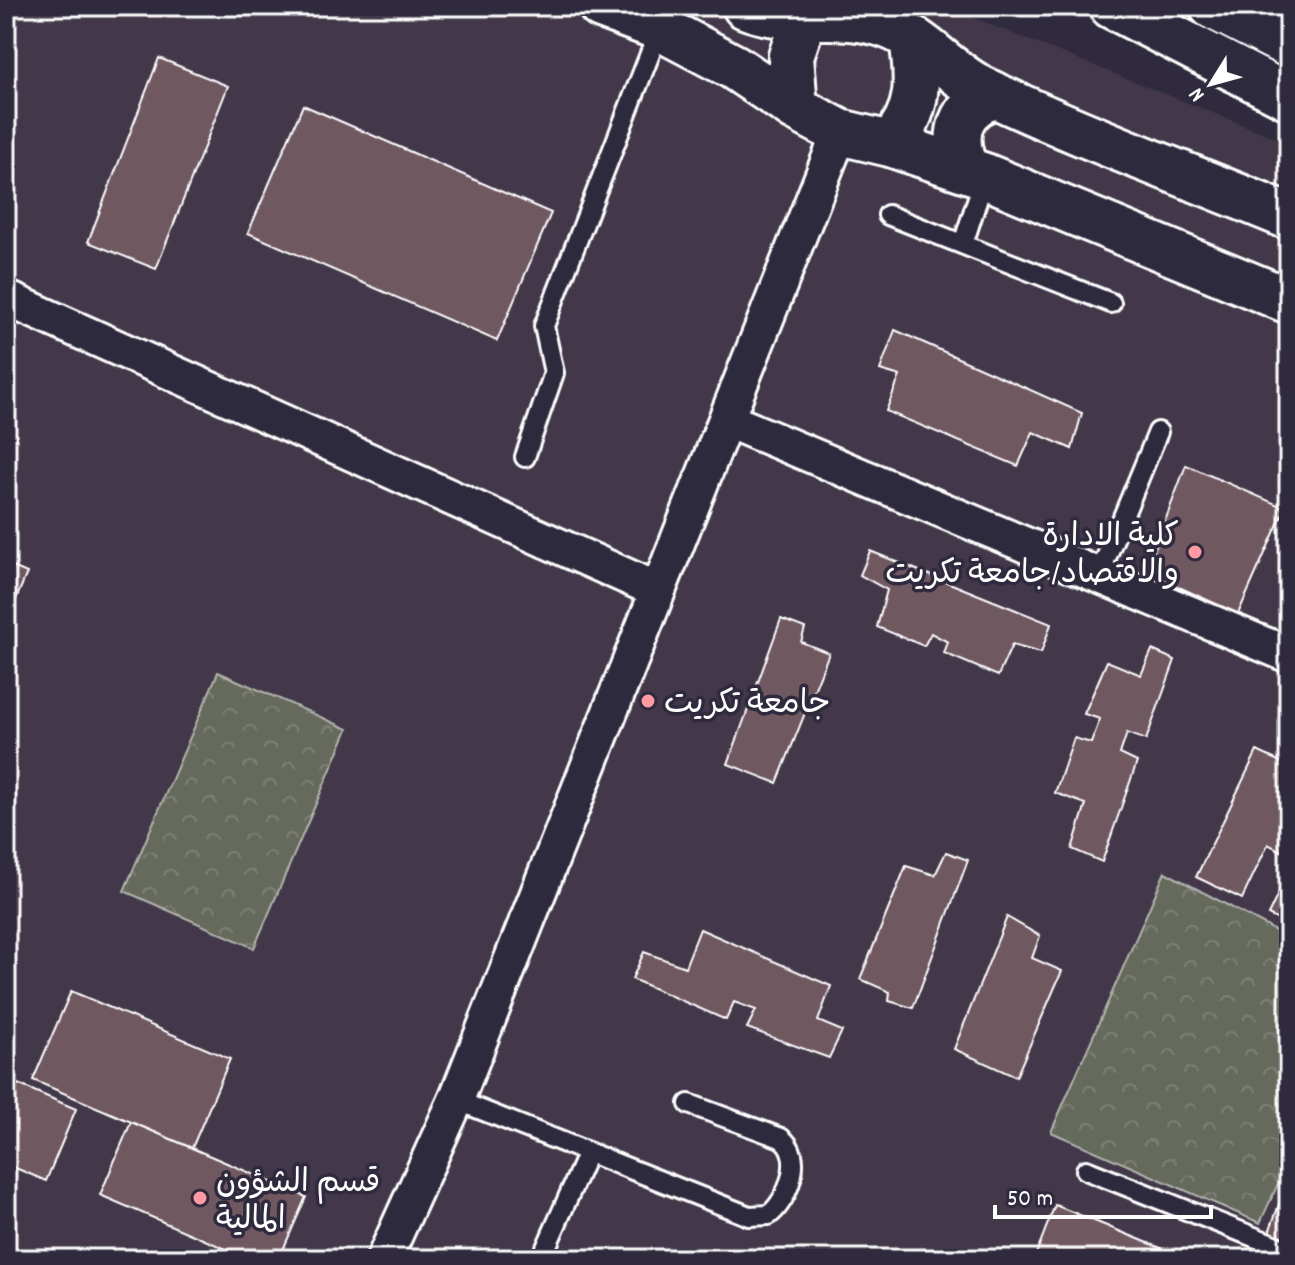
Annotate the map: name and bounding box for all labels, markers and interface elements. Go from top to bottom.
north arrow [1171,44,1251,124]
text: N [1182,80,1213,108]
place label: كلية الادارة والاقتصاد/جامعة تكريت [885,516,1179,599]
marker: كلية الادارة والاقتصاد/جامعة تكريت [1186,543,1204,561]
place label: جامعة تكريت [664,683,830,729]
marker: جامعة تكريت [639,692,657,710]
place label: قسم الشؤون المالية [216,1162,380,1245]
scale bar [995,1169,1211,1219]
text: 50 m [1007,1183,1053,1217]
marker: قسم الشؤون المالية [191,1189,209,1207]

